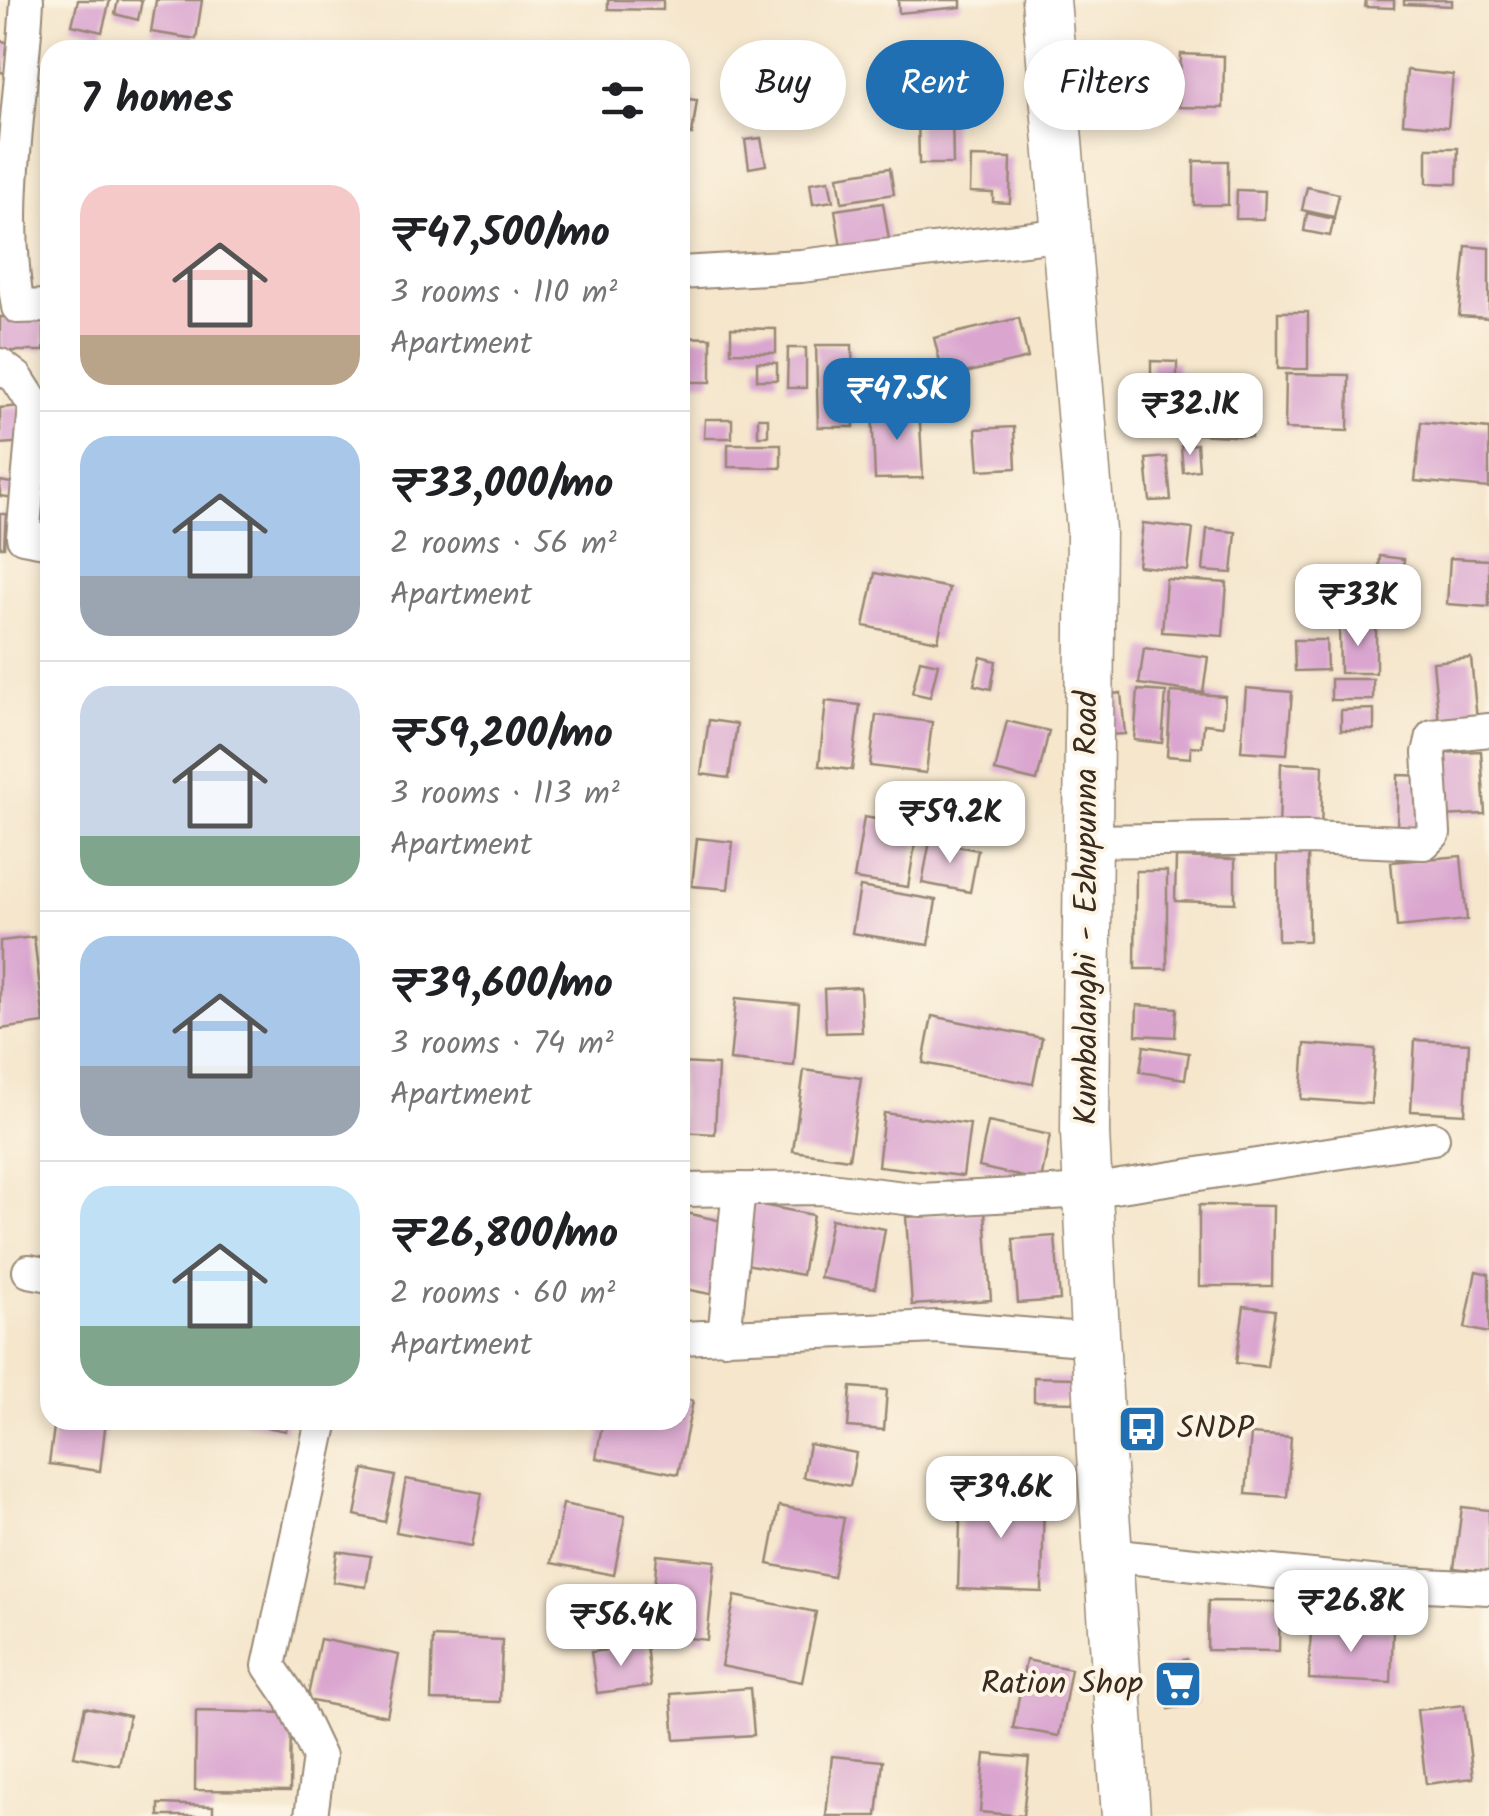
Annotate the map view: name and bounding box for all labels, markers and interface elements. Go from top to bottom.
chip: Buy [720,40,846,130]
chip: Rent [866,40,1004,130]
chip: Filters [1024,40,1185,130]
text: 7 homes [80,67,233,134]
icon: filters [595,73,650,128]
text: ₹47,500/mo [390,201,610,268]
icon: home [160,225,280,345]
text: 3 rooms · 110 m² [390,268,617,319]
text: Apartment [390,319,532,370]
pin: ₹47.5K [816,358,978,443]
text: ₹47.5K [845,365,949,416]
pin: ₹32.1K [1109,373,1271,458]
text: ₹32.1K [1140,380,1240,431]
text: ₹33,000/mo [390,452,614,519]
icon: home [160,476,280,596]
text: 2 rooms · 56 m² [390,519,617,570]
pin: ₹33K [1299,564,1417,649]
text: Apartment [390,570,532,621]
text: ₹33K [1317,571,1399,622]
street label: Kumbalanghi - Ezhupunna Road [1062,690,1113,1125]
text: ₹59,200/mo [390,702,613,769]
icon: home [160,726,280,846]
text: 3 rooms · 113 m² [390,769,620,820]
pin: ₹59.2K [869,781,1031,866]
text: ₹59.2K [897,788,1003,839]
text: Apartment [390,820,532,871]
text: ₹39,600/mo [390,952,613,1019]
icon: home [160,976,280,1096]
text: 3 rooms · 74 m² [390,1019,614,1070]
text: Apartment [390,1070,532,1121]
text: ₹26,800/mo [390,1202,618,1269]
icon: home [160,1226,280,1346]
text: 2 rooms · 60 m² [390,1269,615,1320]
text: Apartment [390,1320,532,1371]
bus stop icon: SNDP [1116,1403,1168,1455]
place label: SNDP [1177,1404,1254,1455]
pin: ₹39.6K [920,1456,1082,1541]
text: ₹39.6K [948,1463,1054,1514]
pin: ₹26.8K [1270,1570,1432,1655]
text: ₹26.8K [1296,1577,1406,1628]
pin: ₹56.4K [540,1584,702,1669]
text: ₹56.4K [568,1591,674,1642]
supermarket icon: Ration Shop [1152,1658,1204,1710]
place label: Ration Shop [981,1659,1143,1710]

